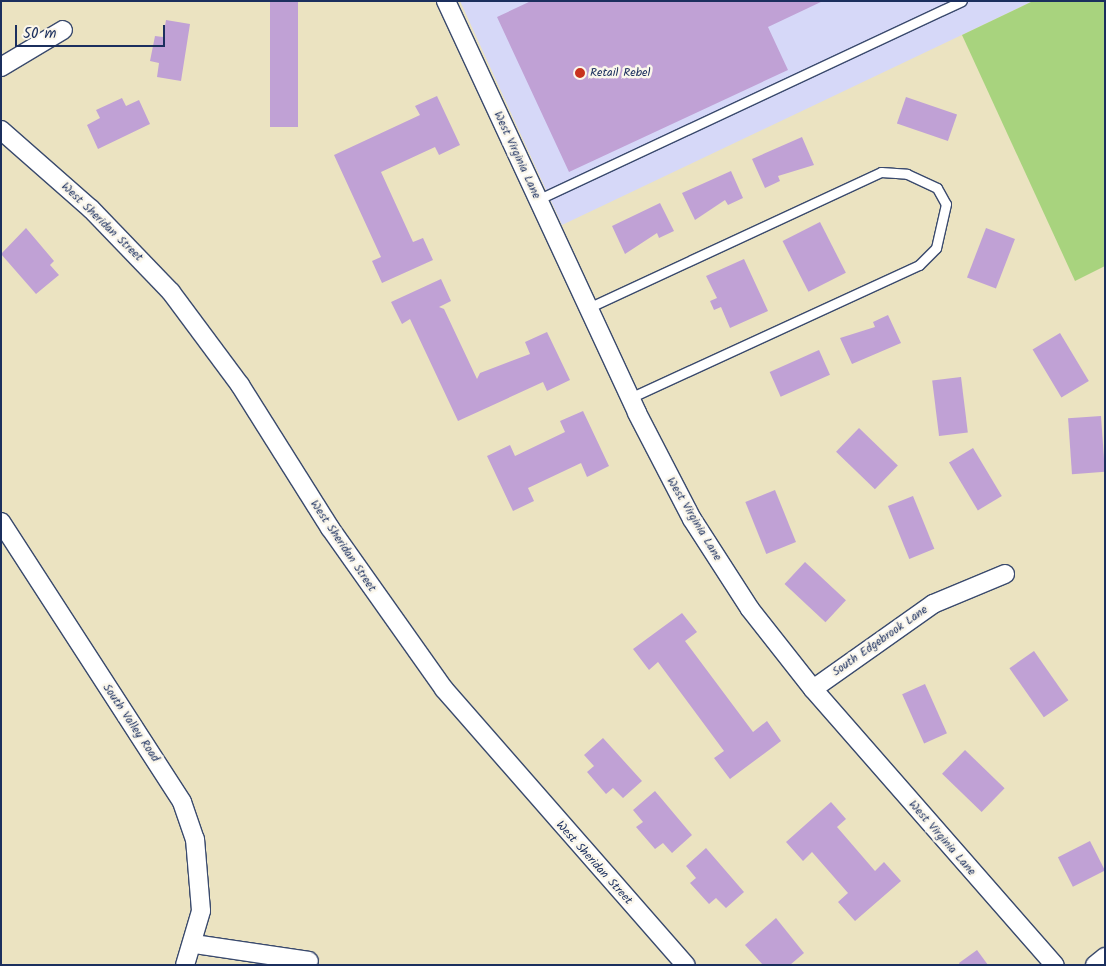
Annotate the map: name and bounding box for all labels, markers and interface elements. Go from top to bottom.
scale bar [18,15,168,47]
text: 50 m [23,22,57,46]
place label: Retail Rebel [590,66,650,80]
marker: Retail Rebel [574,67,586,79]
street label: West Virginia Lane [490,109,544,201]
street label: West Sheridan Street [58,179,146,265]
street label: West Virginia Lane [663,475,725,563]
street label: West Sheridan Street [307,497,379,595]
street label: South Edgebrook Lane [830,603,930,679]
street label: South Valley Road [100,681,162,765]
street label: West Virginia Lane [905,798,979,878]
street label: West Sheridan Street [553,818,635,908]

